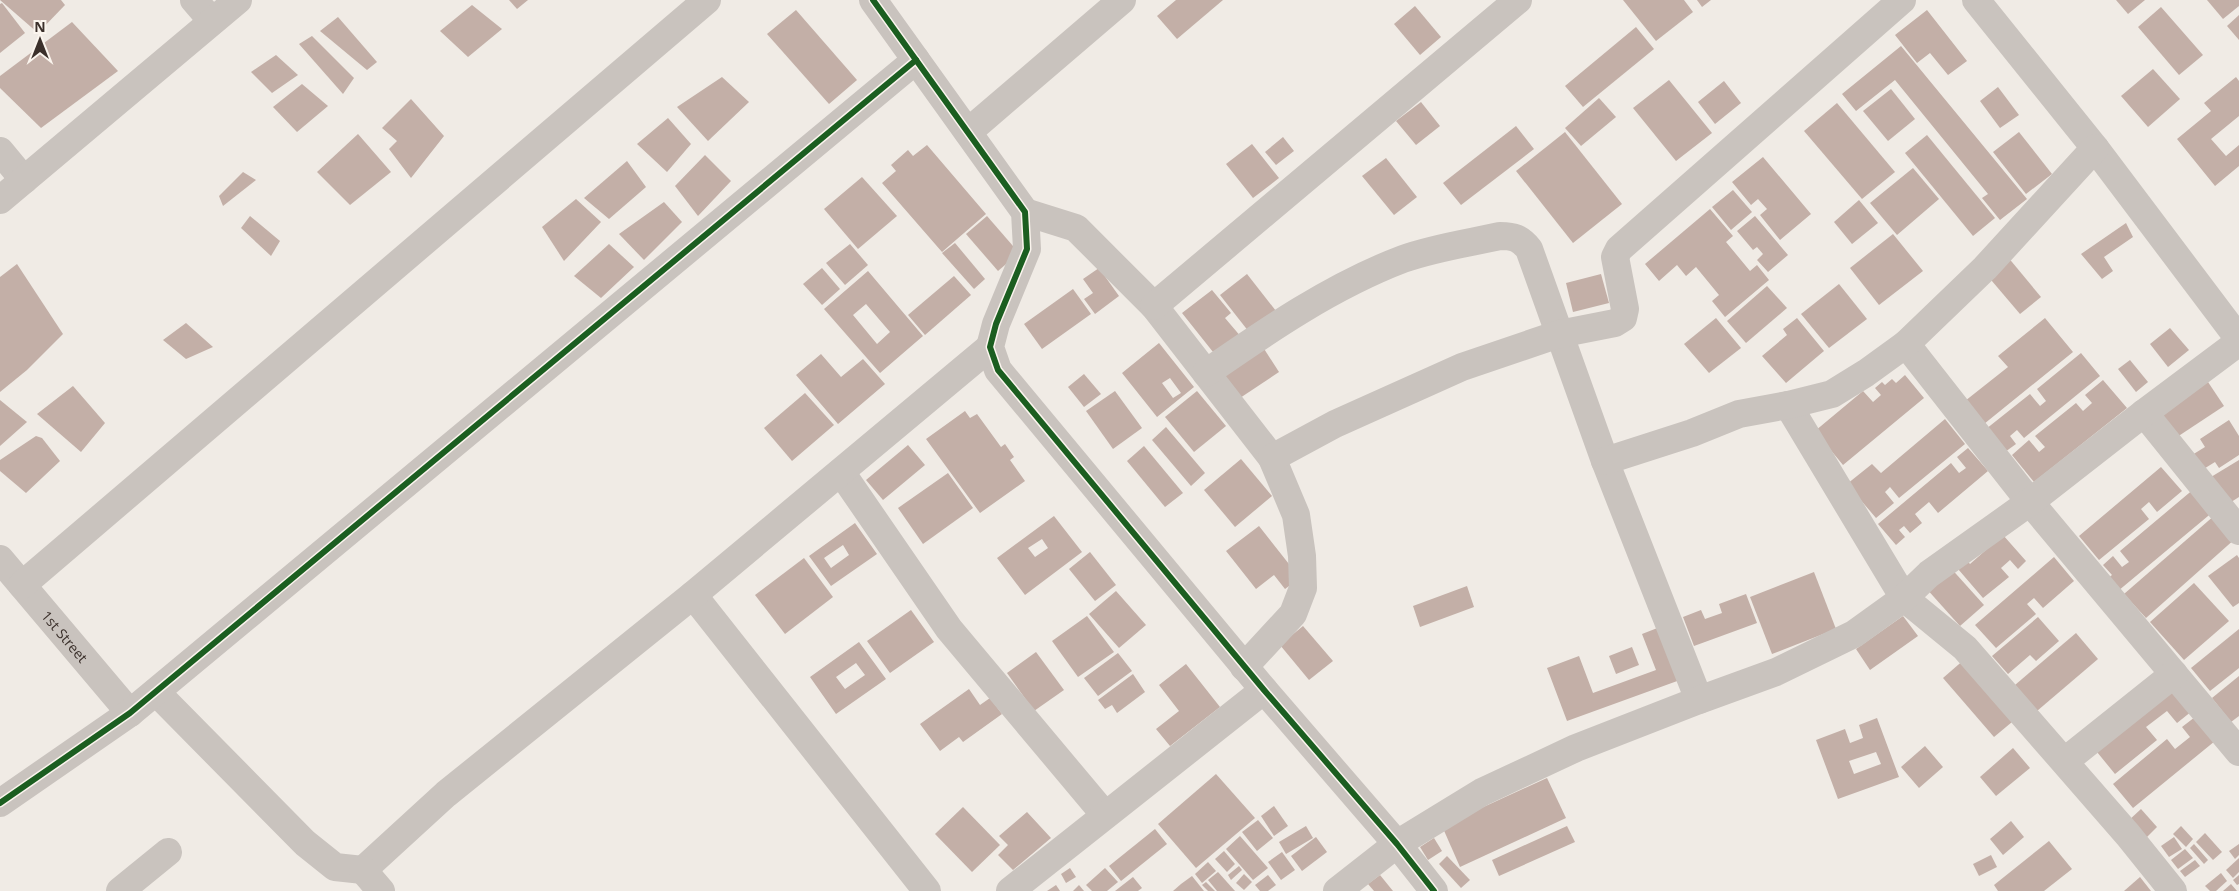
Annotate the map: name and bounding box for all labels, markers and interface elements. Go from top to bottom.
north arrow [15,15,65,65]
text: N [34,17,46,36]
street label: 1st Street [38,606,93,666]

